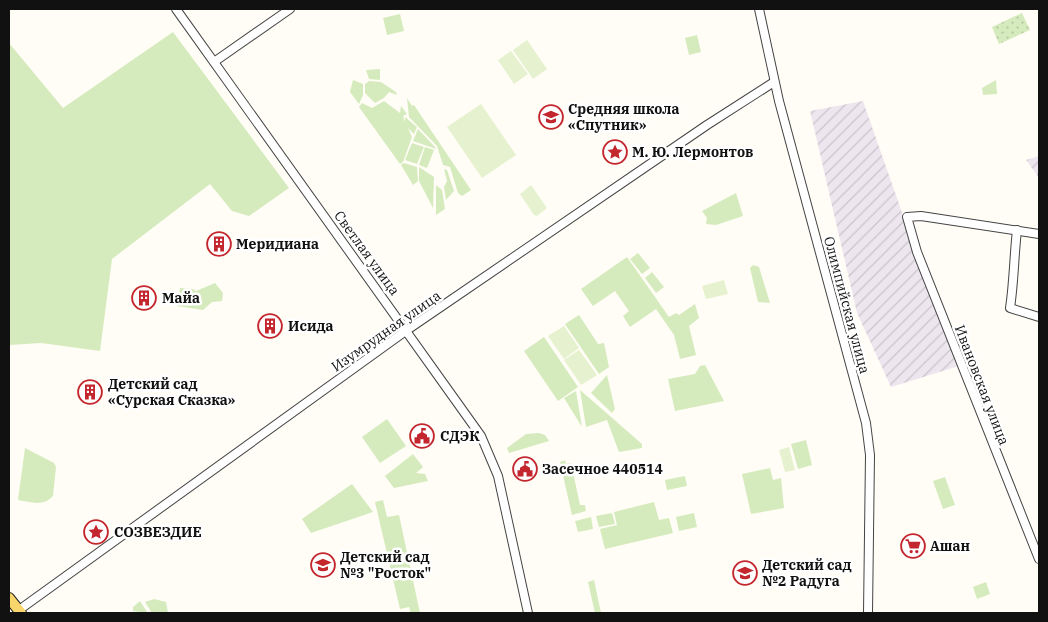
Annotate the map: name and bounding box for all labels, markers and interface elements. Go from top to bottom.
place label: Средняя школа «Спутник» [568,100,679,134]
school or university icon: Средняя школа «Спутник» [538,104,564,130]
place icon: М. Ю. Лермонтов [602,139,628,165]
place label: М. Ю. Лермонтов [632,143,753,161]
street label: Светлая улица [330,207,404,299]
building icon: Меридиана [206,231,232,257]
street label: Олимпийская улица [820,234,874,376]
place label: Меридиана [236,235,319,253]
building icon: Майа [131,285,157,311]
street label: Изумрудная улица [328,286,445,376]
place label: Майа [162,289,200,307]
building icon: Исида [257,313,283,339]
place label: Исида [288,317,334,335]
street label: Ивановская улица [951,322,1013,448]
place label: Детский сад «Сурская Сказка» [108,375,236,409]
building icon: Детский сад «Сурская Сказка» [77,379,103,405]
public building icon: СДЭК [409,423,435,449]
place label: СДЭК [440,427,480,445]
public building icon: Засечное 440514 [512,456,538,482]
place label: Засечное 440514 [542,460,663,478]
place icon: СОЗВЕЗДИЕ [83,519,109,545]
place label: СОЗВЕЗДИЕ [114,523,202,541]
supermarket icon: Ашан [900,533,926,559]
place label: Ашан [930,537,970,555]
place label: Детский сад №3 "Росток" [340,548,431,582]
school or university icon: Детский сад №3 "Росток" [310,552,336,578]
place label: Детский сад №2 Радуга [762,556,852,590]
school or university icon: Детский сад №2 Радуга [732,560,758,586]

